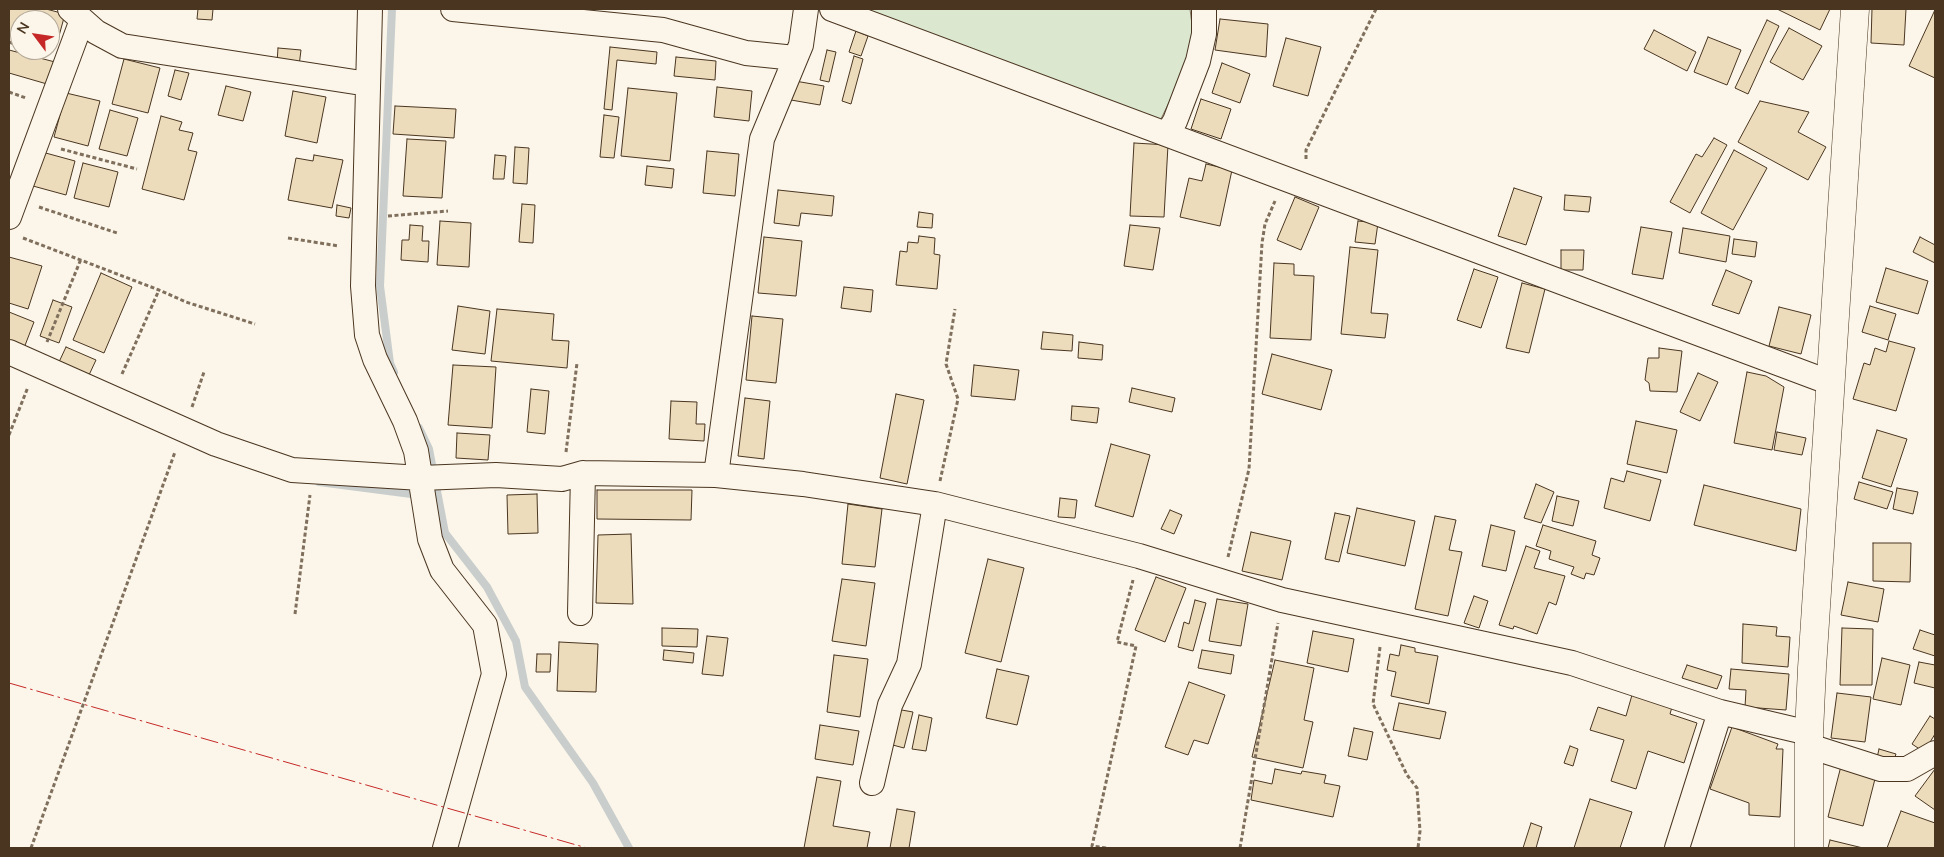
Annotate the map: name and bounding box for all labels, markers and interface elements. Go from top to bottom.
north arrow [10,10,60,60]
text: N [13,19,33,37]

